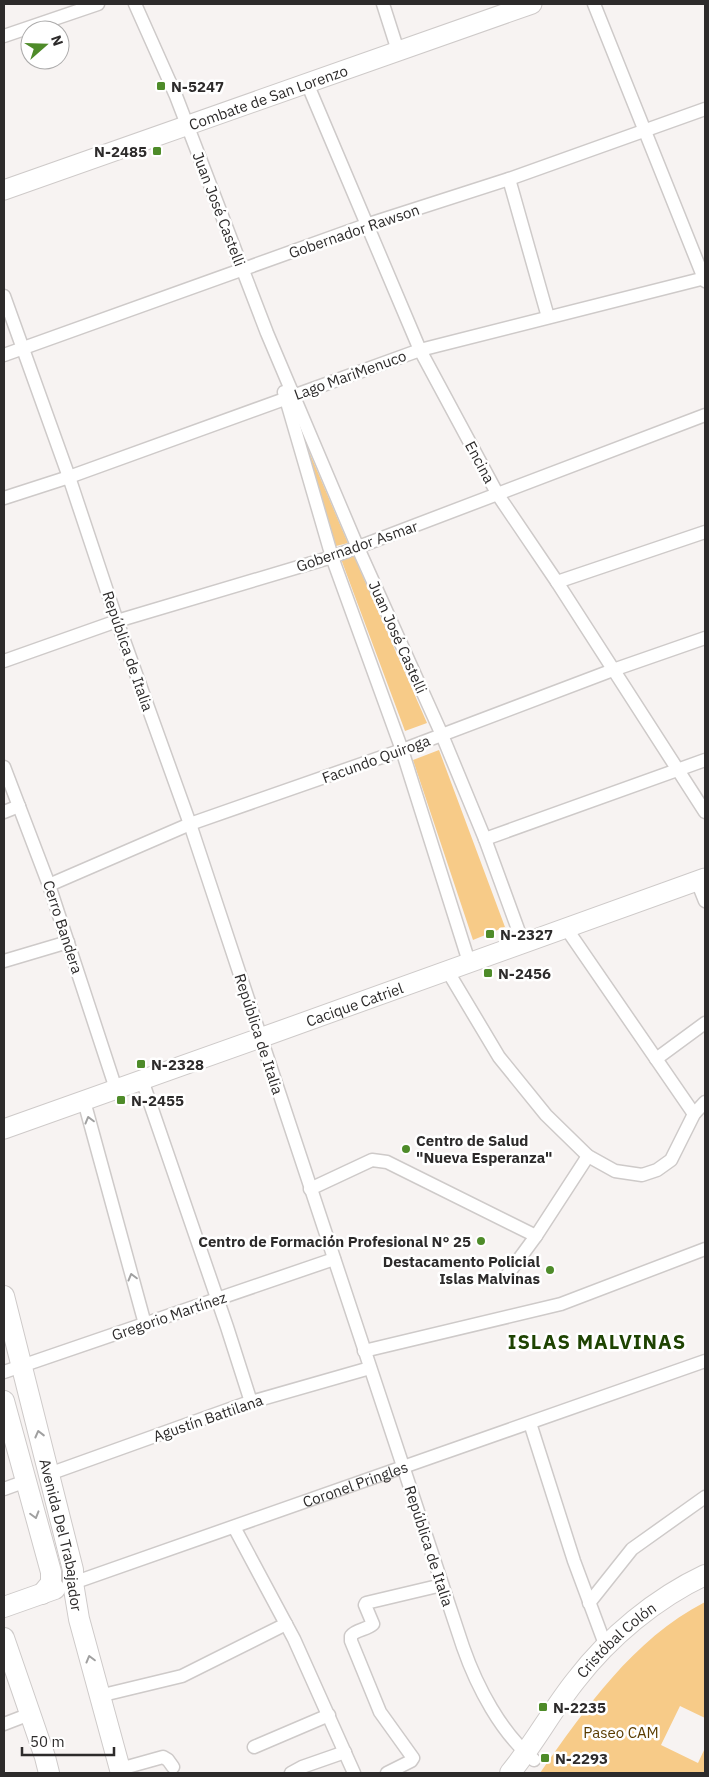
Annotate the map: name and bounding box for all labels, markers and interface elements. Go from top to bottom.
north arrow [20,20,70,70]
text: N [47,33,67,48]
street label: Combate de San Lorenzo [186,60,350,134]
place label: N-5247 [171,77,224,96]
marker: N-5247 [155,80,167,92]
place label: N-2485 [94,142,147,161]
marker: N-2485 [151,145,163,157]
street label: Juan José Castelli [188,149,250,269]
street label: Gobernador Rawson [286,200,422,262]
street label: Lago MariMenuco [291,346,409,404]
street label: Encina [461,438,499,486]
street label: Gobernador Asmar [294,516,421,576]
street label: Juan José Castelli [365,578,431,696]
street label: República de Italia [98,588,158,714]
street label: Facundo Quiroga [319,731,433,787]
street label: Cerro Bandera [39,878,87,976]
place label: N-2327 [500,925,553,944]
marker: N-2327 [484,928,496,940]
place label: N-2456 [498,964,551,983]
marker: N-2456 [482,967,494,979]
street label: República de Italia [230,971,288,1097]
street label: Cacique Catriel [303,978,406,1030]
place label: N-2328 [151,1055,204,1074]
marker: N-2328 [135,1058,147,1070]
place label: N-2455 [131,1091,184,1110]
marker: N-2455 [115,1094,127,1106]
one-way arrow [85,1117,95,1125]
place label: Centro de Salud "Nueva Esperanza" [416,1131,553,1167]
marker: Centro de Salud "Nueva Esperanza" [400,1143,412,1155]
place label: Centro de Formación Profesional N° 25 [198,1232,471,1251]
marker: Centro de Formación Profesional N° 25 [475,1235,487,1247]
place label: Destacamento Policial Islas Malvinas [383,1252,540,1288]
marker: Destacamento Policial Islas Malvinas [544,1264,556,1276]
one-way arrow [128,1273,138,1282]
street label: Gregorio Martínez [109,1287,229,1345]
district label: ISLAS MALVINAS [508,1328,686,1355]
street label: Agustín Battilana [151,1390,265,1446]
one-way arrow [34,1429,45,1438]
street label: Avenida Del Trabajador [36,1457,87,1613]
street label: Coronel Pringles [300,1457,410,1511]
street label: República de Italia [400,1483,458,1609]
one-way arrow [30,1511,40,1519]
street label: Cristóbal Colón [572,1598,659,1682]
one-way arrow [85,1654,96,1663]
place label: N-2235 [553,1698,606,1717]
marker: N-2235 [537,1701,549,1713]
park label: Paseo CAM [583,1723,659,1742]
scale bar [22,1724,115,1756]
text: 50 m [30,1732,65,1751]
place label: N-2293 [555,1749,608,1768]
marker: N-2293 [539,1752,551,1764]

